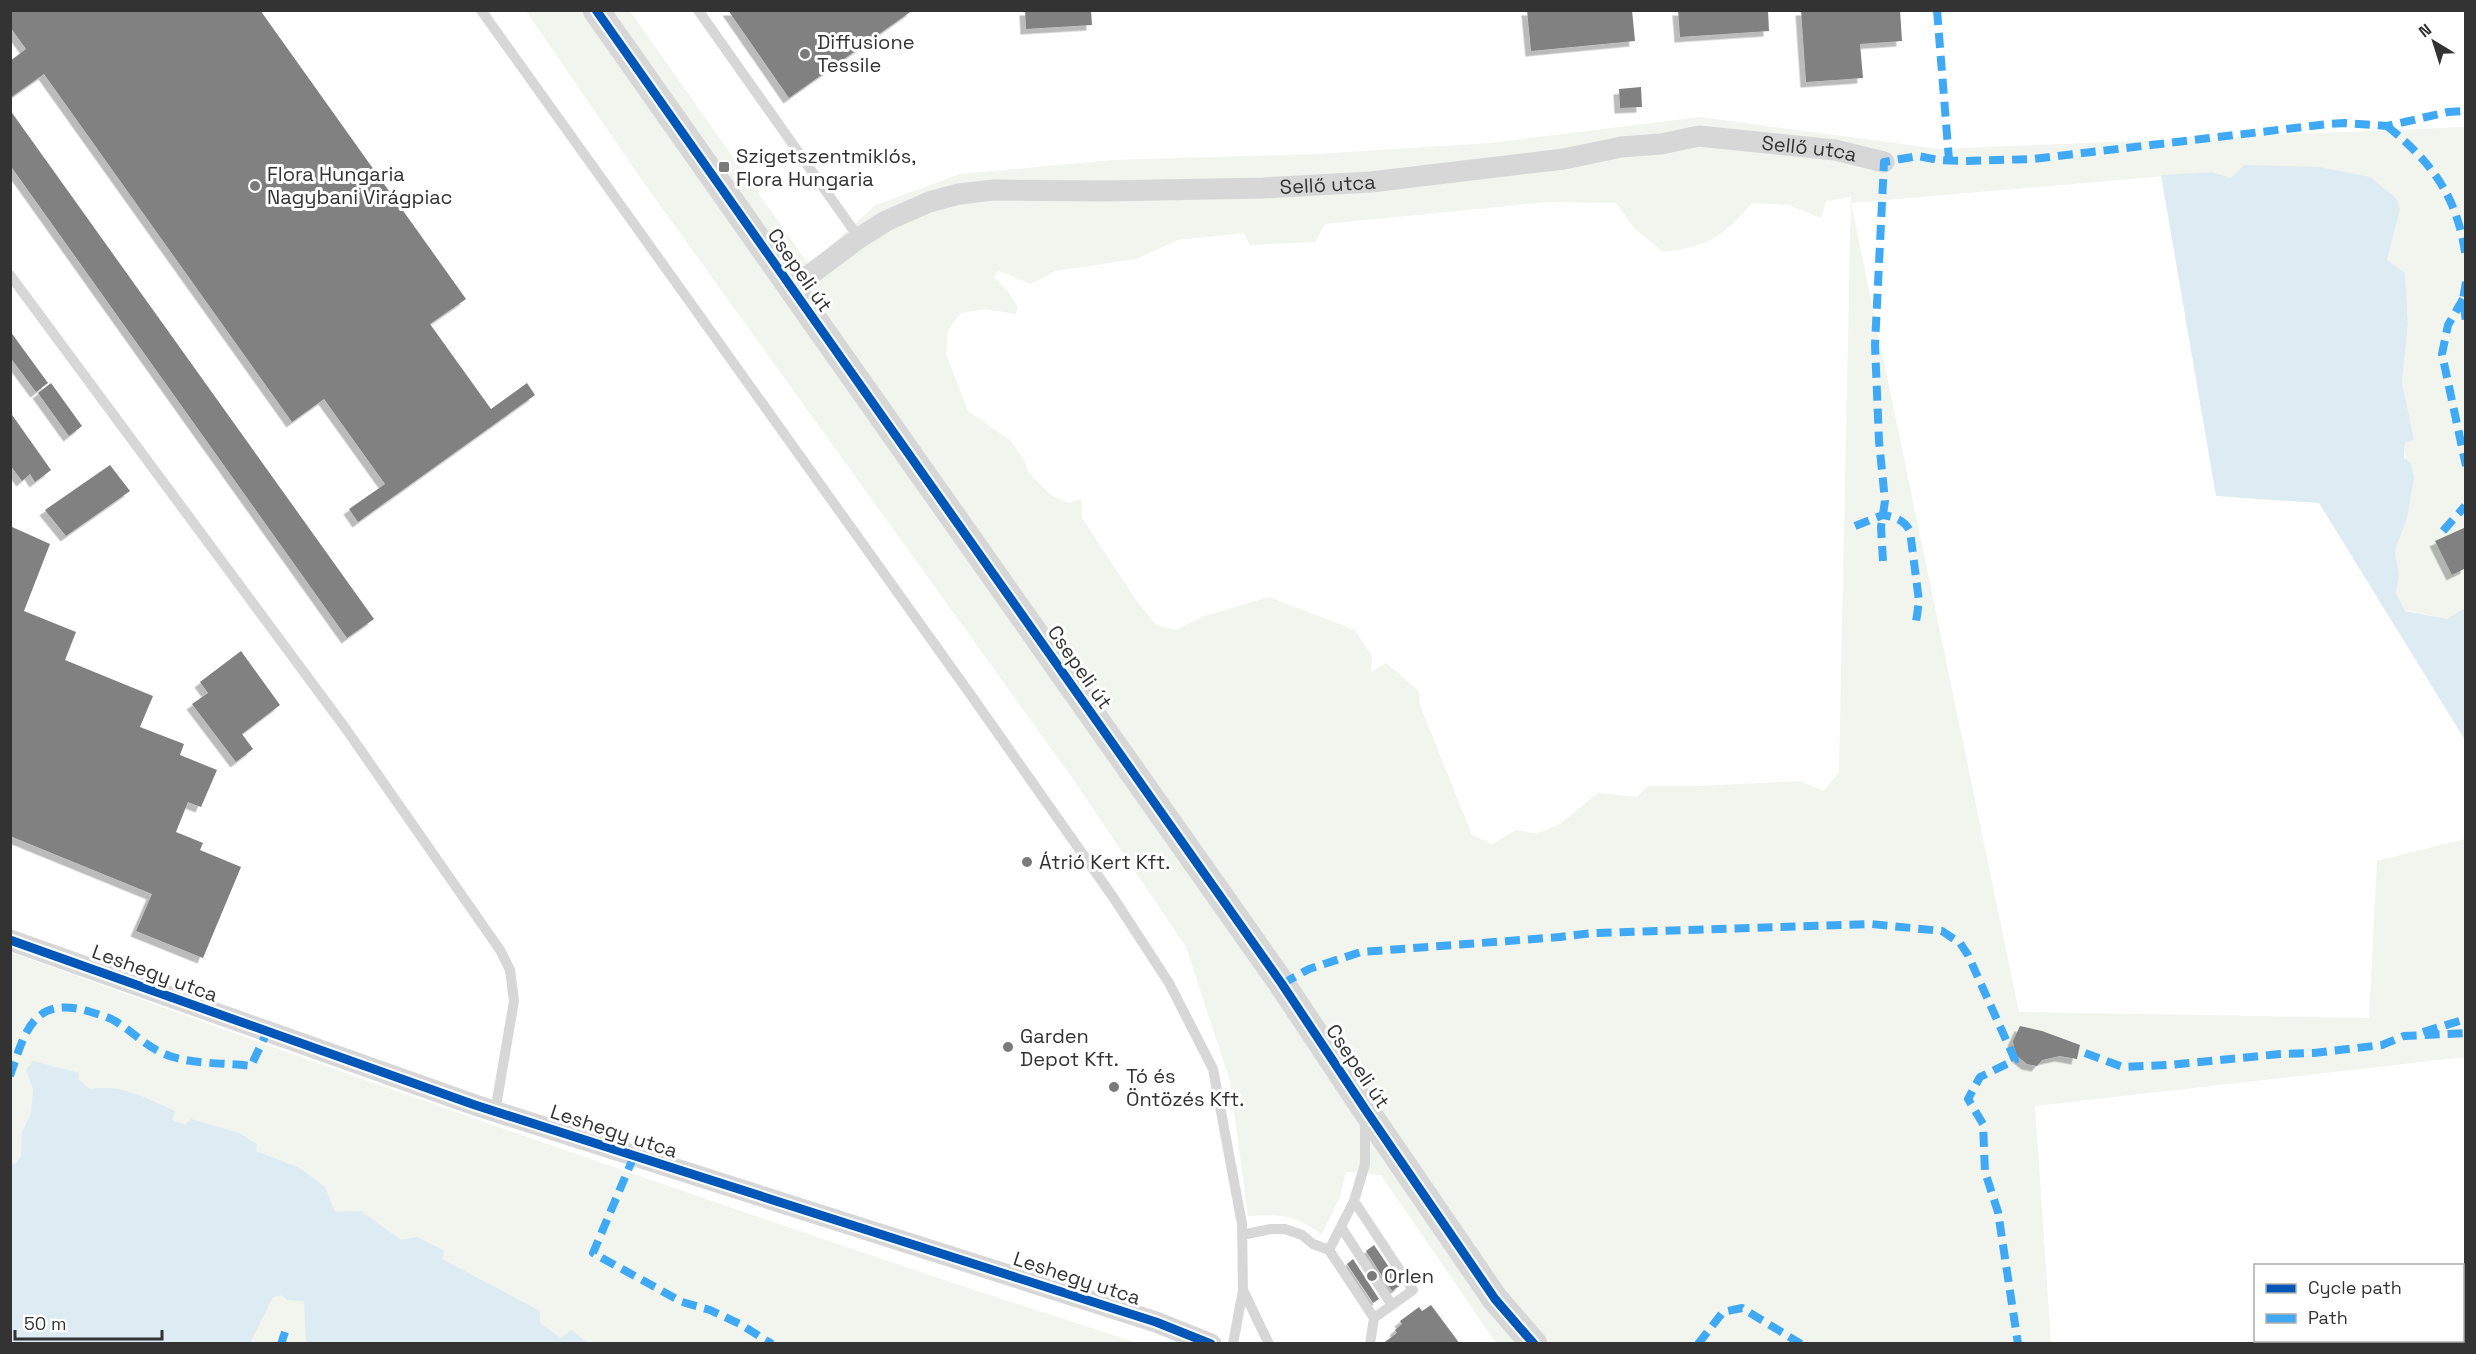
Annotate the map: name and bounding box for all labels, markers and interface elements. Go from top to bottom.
north arrow [2404,12,2464,72]
text: N [2414,19,2436,42]
place label: Diffusione Tessile [817,29,915,78]
marker: Diffusione Tessile [798,47,812,61]
street label: Sellő utca [1760,130,1860,168]
place label: Szigetszentmiklós, Flora Hungaria [736,143,916,192]
marker: Szigetszentmiklós, Flora Hungaria [717,160,731,174]
place label: Flora Hungaria Nagybani Virágpiac [267,161,453,210]
street label: Sellő utca [1279,169,1376,200]
marker: Flora Hungaria Nagybani Virágpiac [248,179,262,193]
street label: Csepeli út [762,223,838,317]
street label: Csepeli út [1042,620,1118,714]
place label: Átrió Kert Kft. [1039,849,1170,875]
marker: Átrió Kert Kft. [1020,855,1034,869]
street label: Leshegy utca [88,938,222,1008]
street label: Csepeli út [1320,1019,1396,1113]
place label: Garden Depot Kft. [1020,1023,1119,1072]
marker: Garden Depot Kft. [1001,1040,1015,1054]
place label: Tó és Öntözés Kft. [1126,1063,1244,1112]
marker: Tó és Öntözés Kft. [1107,1080,1121,1094]
street label: Leshegy utca [547,1098,681,1164]
street label: Leshegy utca [1010,1245,1144,1311]
place label: Orlen [1384,1263,1434,1289]
legend [2254,1264,2464,1342]
marker: Orlen [1365,1269,1379,1283]
text: Cycle path [2308,1276,2402,1299]
scale bar [15,1303,162,1341]
text: Path [2308,1306,2348,1329]
text: 50 m [24,1312,66,1335]

